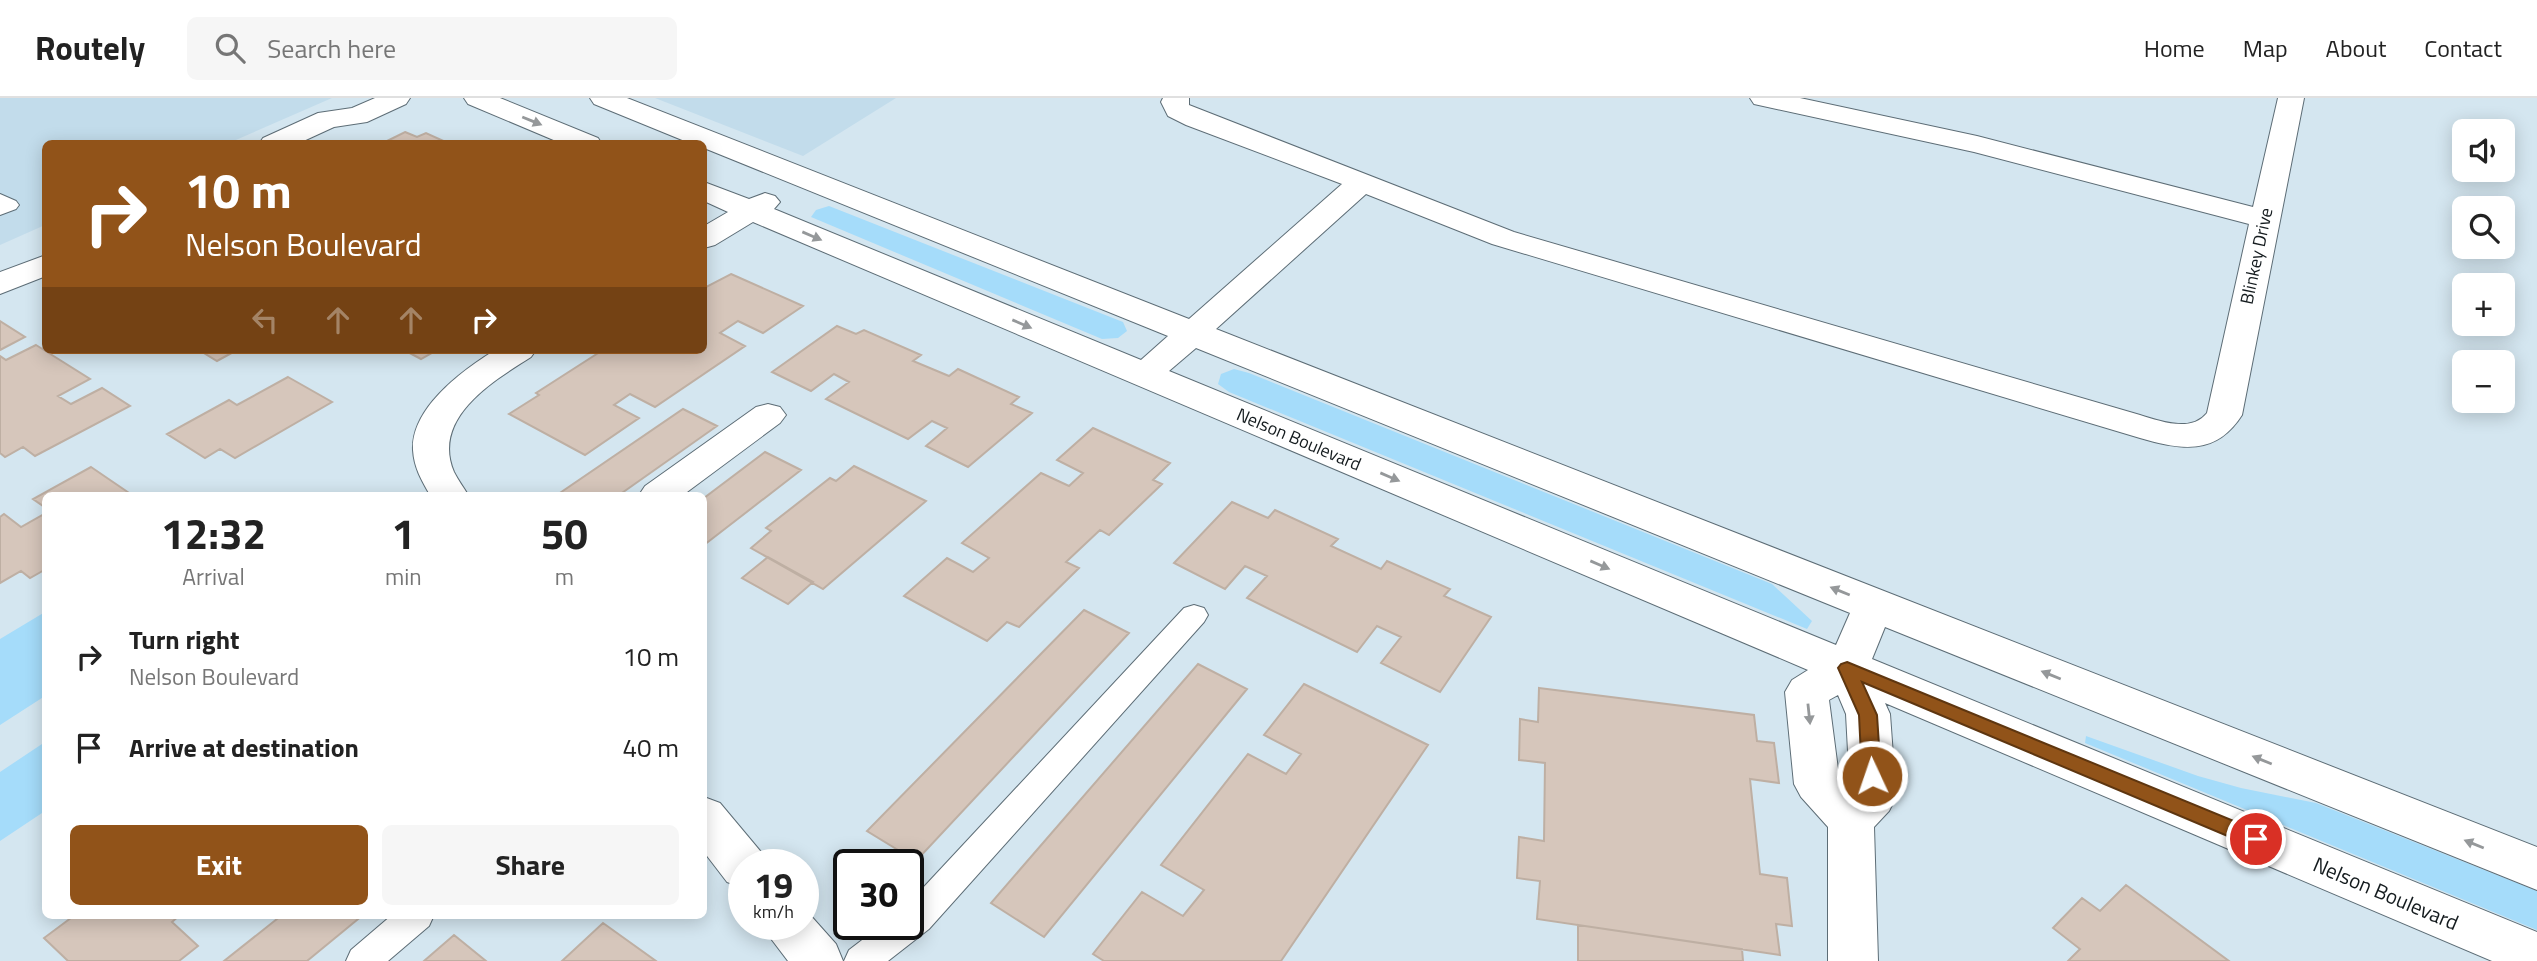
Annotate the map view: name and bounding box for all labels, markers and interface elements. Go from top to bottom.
search box [187,17,677,80]
text: Routely [35,23,145,73]
icon: search [211,29,249,67]
text: Search here [267,29,396,68]
text: Home [2144,30,2205,66]
text: Map [2243,30,2288,66]
text: About [2326,30,2386,66]
text: Contact [2424,30,2502,66]
one-way arrow [522,115,543,126]
map controls [2452,119,2515,413]
button: sound [2452,119,2515,182]
text: 10 m [185,152,292,227]
icon: right [70,168,161,259]
button: search [2452,196,2515,259]
street label: Blinkey Drive [2233,205,2279,307]
text: Nelson Boulevard [185,220,422,268]
one-way arrow [802,230,822,242]
button: + [2452,273,2515,336]
icon: left [246,301,284,339]
icon: ahead [319,301,357,339]
icon: ahead [392,301,430,339]
icon: right [465,301,503,339]
one-way arrow [1012,318,1033,329]
button: − [2452,350,2515,413]
street label: Nelson Boulevard [1232,401,1366,477]
one-way arrow [1380,472,1401,483]
text: 12:32 [161,501,266,565]
text: 1 [392,501,415,565]
text: 50 [541,501,588,565]
text: Arrival [182,559,245,594]
text: min [385,559,422,594]
text: m [555,559,574,594]
one-way arrow [1590,559,1610,571]
one-way arrow [1829,586,1850,597]
text: Turn right [129,620,240,659]
text: 10 m [622,637,679,676]
icon: right [70,638,108,676]
text: Nelson Boulevard [129,659,299,694]
one-way arrow [2040,670,2061,681]
one-way arrow [1804,703,1815,725]
text: Arrive at destination [129,728,359,767]
text: 40 m [622,728,679,767]
icon: arrive [70,729,108,767]
position arrow [1835,739,1909,813]
one-way arrow [2252,754,2273,765]
pin [2226,809,2286,869]
icon: arrive [2237,820,2275,858]
button: Exit [70,825,368,905]
button: Share [382,825,679,905]
one-way arrow [2463,838,2484,849]
street label: Nelson Boulevard [2308,848,2464,938]
speed limit sign: 30 [833,849,924,940]
text: 19 [754,858,793,912]
text: km/h [753,898,794,925]

